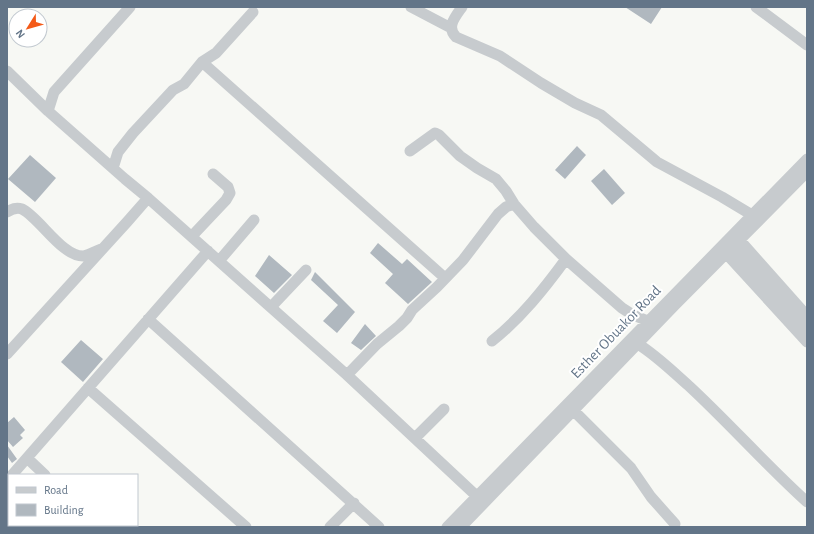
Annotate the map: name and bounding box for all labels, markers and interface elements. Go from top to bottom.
north arrow [8,8,48,48]
text: N [14,27,27,40]
street label: Esther Obuakor Road [568,283,664,381]
legend [8,474,138,526]
text: Road [44,484,68,496]
text: Building [44,504,84,516]

